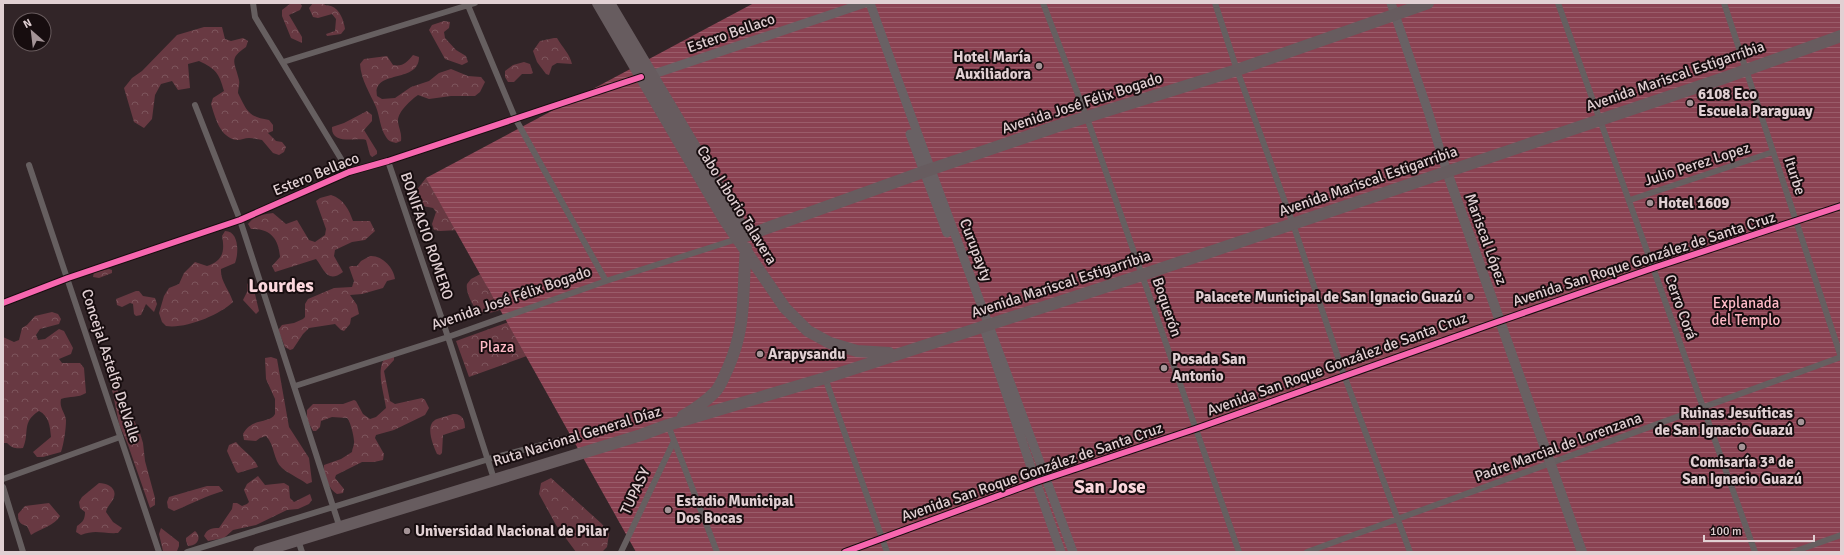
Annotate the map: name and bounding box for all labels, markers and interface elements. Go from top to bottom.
street label: Estero Bellaco [685,10,777,56]
north arrow [12,12,52,52]
text: N [21,16,34,31]
street label: Avenida Mariscal Estigarribia [1583,37,1767,115]
place label: Hotel María Auxiliadora [953,48,1031,83]
marker: Hotel María Auxiliadora [1034,61,1044,71]
street label: Avenida José Félix Bogado [1000,68,1165,137]
place label: 6108 Eco Escuela Paraguay [1698,85,1813,120]
marker: 6108 Eco Escuela Paraguay [1685,98,1695,108]
street label: Julio Perez Lopez [1642,138,1752,190]
street label: Cabo Liborio Talavera [693,142,781,268]
street label: Avenida Mariscal Estigarribia [1276,142,1460,220]
street label: Estero Bellaco [270,148,362,200]
street label: Iturbe [1780,155,1810,197]
street label: BONIFACIO ROMERO [397,170,457,302]
street label: Mariscal López [1461,191,1511,287]
place label: Hotel 1609 [1658,194,1729,212]
marker: Hotel 1609 [1645,198,1655,208]
street label: Avenida San Roque González de Santa Cruz [1510,208,1778,310]
street label: Curupayty [956,216,996,284]
street label: Avenida Mariscal Estigarribia [969,246,1153,322]
street label: Avenida José Félix Bogado [429,262,593,334]
street label: Cerro Corá [1661,272,1701,342]
district label: Lourdes [248,274,314,298]
street label: Boquerón [1148,275,1186,339]
street label: Concejal Astelfo DelValle [78,287,144,445]
place label: Palacete Municipal de San Ignacio Guazú [1195,288,1462,306]
marker: Palacete Municipal de San Ignacio Guazú [1465,292,1475,302]
park label: Explanada del Templo [1712,294,1781,329]
street label: Avenida San Roque González de Santa Cruz [1205,308,1470,420]
park label: Plaza [480,338,514,356]
place label: Arapysandu [768,345,845,363]
marker: Arapysandu [755,349,765,359]
place label: Posada San Antonio [1172,350,1246,385]
marker: Posada San Antonio [1159,363,1169,373]
street label: Ruta Nacional General Díaz [491,402,664,470]
place label: Ruinas Jesuíticas de San Ignacio Guazú [1654,404,1793,439]
street label: Padre Marcial de Lorenzana [1472,408,1644,486]
marker: Ruinas Jesuíticas de San Ignacio Guazú [1796,417,1806,427]
street label: Avenida San Roque González de Santa Cruz [899,419,1165,525]
marker: Comisaría 3ª de San Ignacio Guazú [1737,442,1747,452]
place label: Comisaría 3ª de San Ignacio Guazú [1682,453,1802,488]
street label: TUPASY [616,464,654,517]
district label: San Jose [1074,475,1146,499]
place label: Estadio Municipal Dos Bocas [676,492,794,527]
marker: Estadio Municipal Dos Bocas [663,505,673,515]
scale bar [1704,517,1814,543]
place label: Universidad Nacional de Pilar [415,522,608,540]
text: 100 m [1710,524,1742,539]
marker: Universidad Nacional de Pilar [402,526,412,536]

